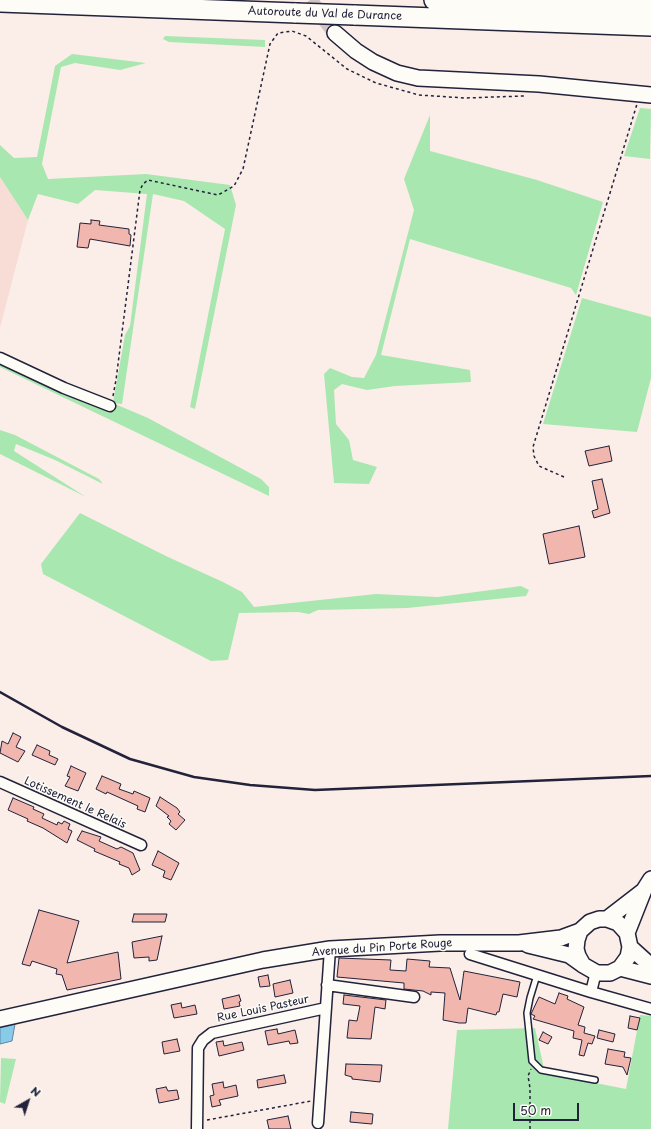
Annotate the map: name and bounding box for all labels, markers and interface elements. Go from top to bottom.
street label: Autoroute du Val de Durance [248,5,402,23]
street label: Lotissement le Relais [22,775,128,831]
street label: Avenue du Pin Porte Rouge [311,937,453,959]
street label: Rue Louis Pasteur [216,993,310,1025]
north arrow [8,1081,48,1121]
text: N [27,1082,45,1101]
scale bar [515,1095,581,1121]
text: 50 m [520,1101,551,1119]

